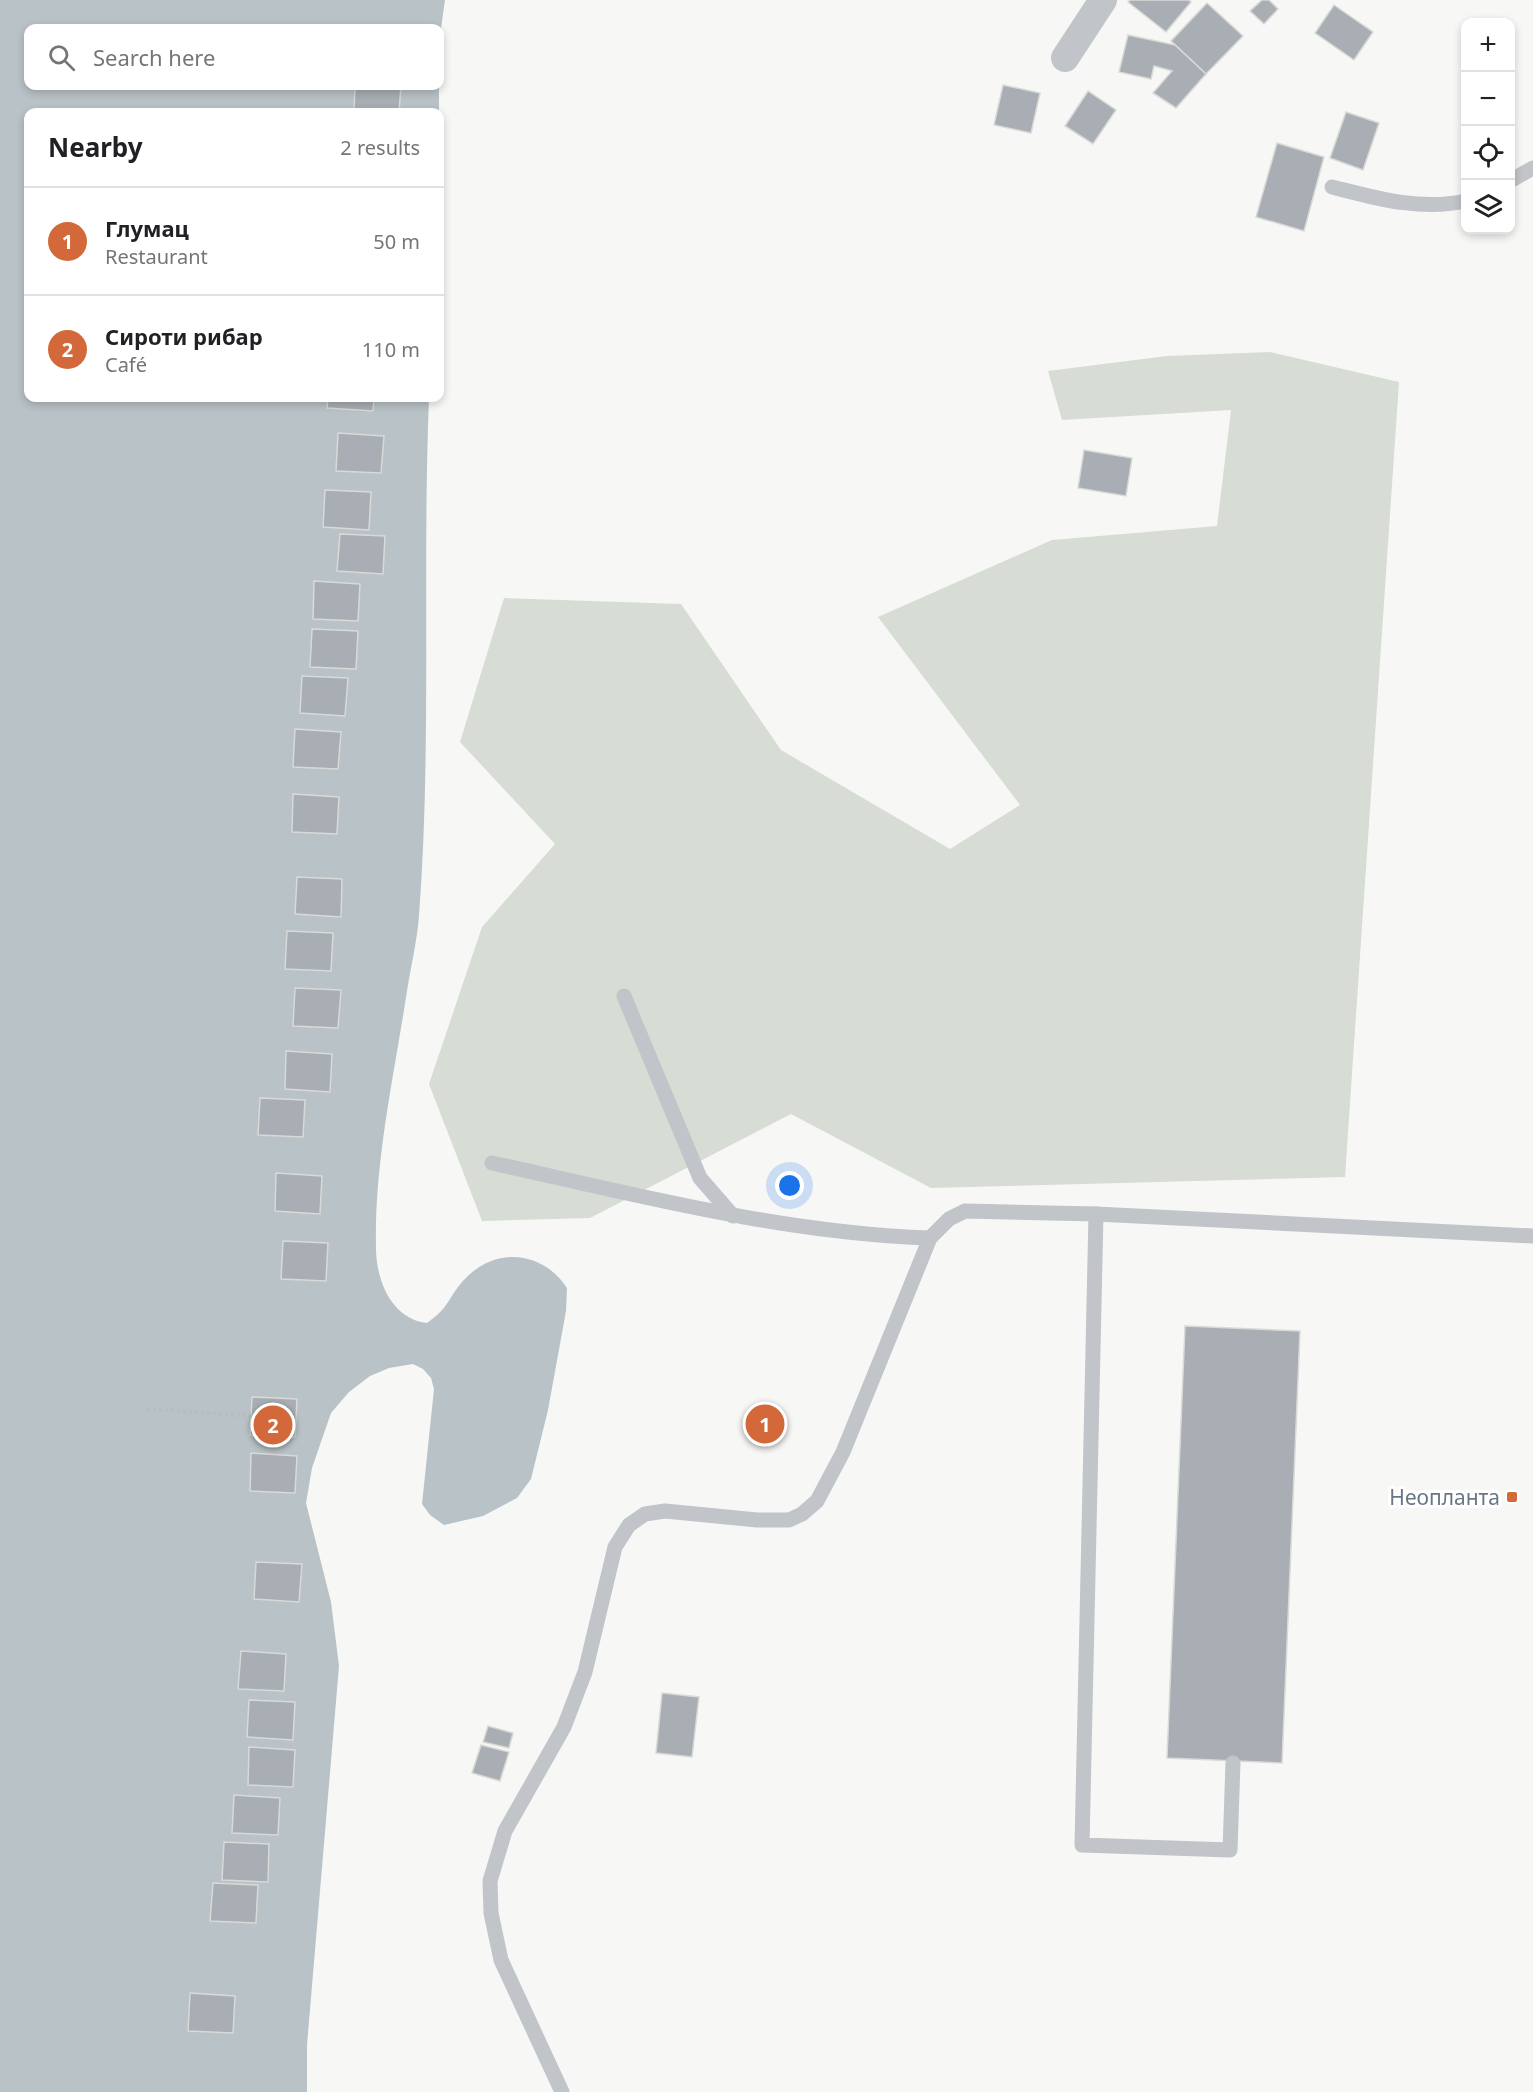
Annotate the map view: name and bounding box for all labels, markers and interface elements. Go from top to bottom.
map controls [1461,18,1515,234]
button: + [1461,18,1515,72]
search box [24,24,444,90]
icon: search [45,41,78,74]
text: Search here [93,42,215,72]
button: − [1461,72,1515,126]
button: locate [1461,126,1515,180]
text: Nearby [48,129,143,165]
text: 2 results [340,134,420,161]
button: layers [1461,180,1515,234]
text: Глумац [105,213,189,243]
text: 1 [62,228,73,255]
text: 50 m [373,228,420,255]
text: Restaurant [105,243,208,270]
text: Сироти рибар [105,321,263,351]
text: 2 [62,336,73,363]
text: 110 m [362,336,420,363]
text: Café [105,351,147,378]
your location [775,1171,804,1200]
pin: 2 [254,1402,292,1448]
pin: 1 [746,1402,784,1446]
place label: Неопланта [1389,1483,1500,1511]
marker: Неопланта [1505,1490,1519,1504]

